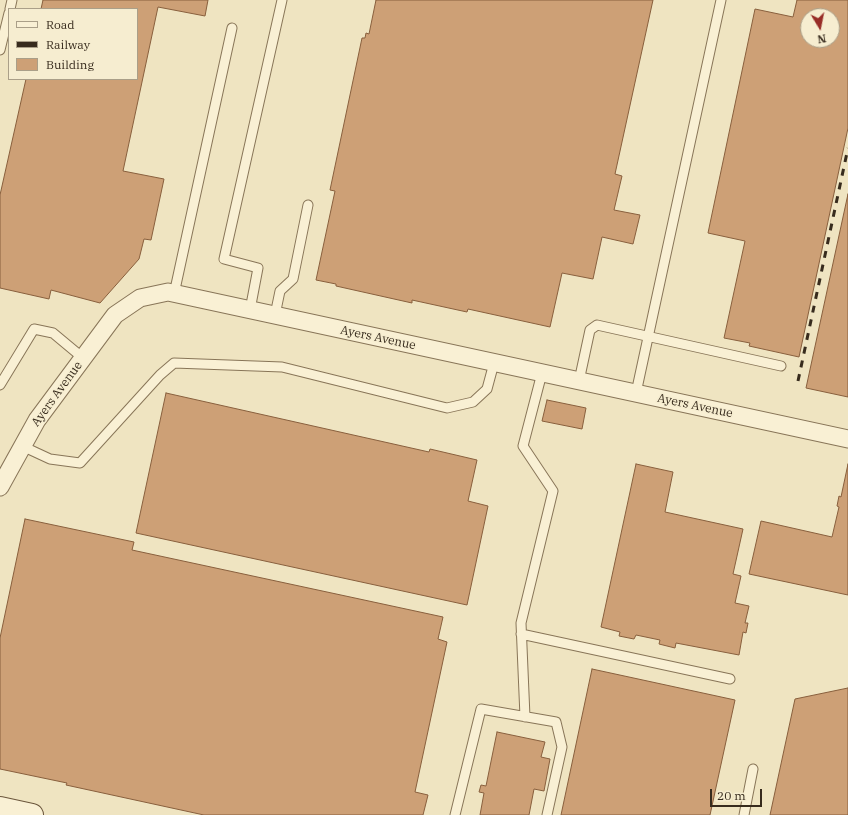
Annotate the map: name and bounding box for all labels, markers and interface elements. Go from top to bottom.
legend [8,8,138,80]
north arrow [800,8,840,48]
text: Road [46,17,75,32]
text: N [816,31,827,46]
text: Railway [46,37,90,52]
text: Building [46,57,94,72]
street label: Ayers Avenue [339,323,417,353]
street label: Ayers Avenue [29,359,85,429]
street label: Ayers Avenue [656,391,734,421]
scale bar [712,781,764,807]
text: 20 m [717,788,746,803]

